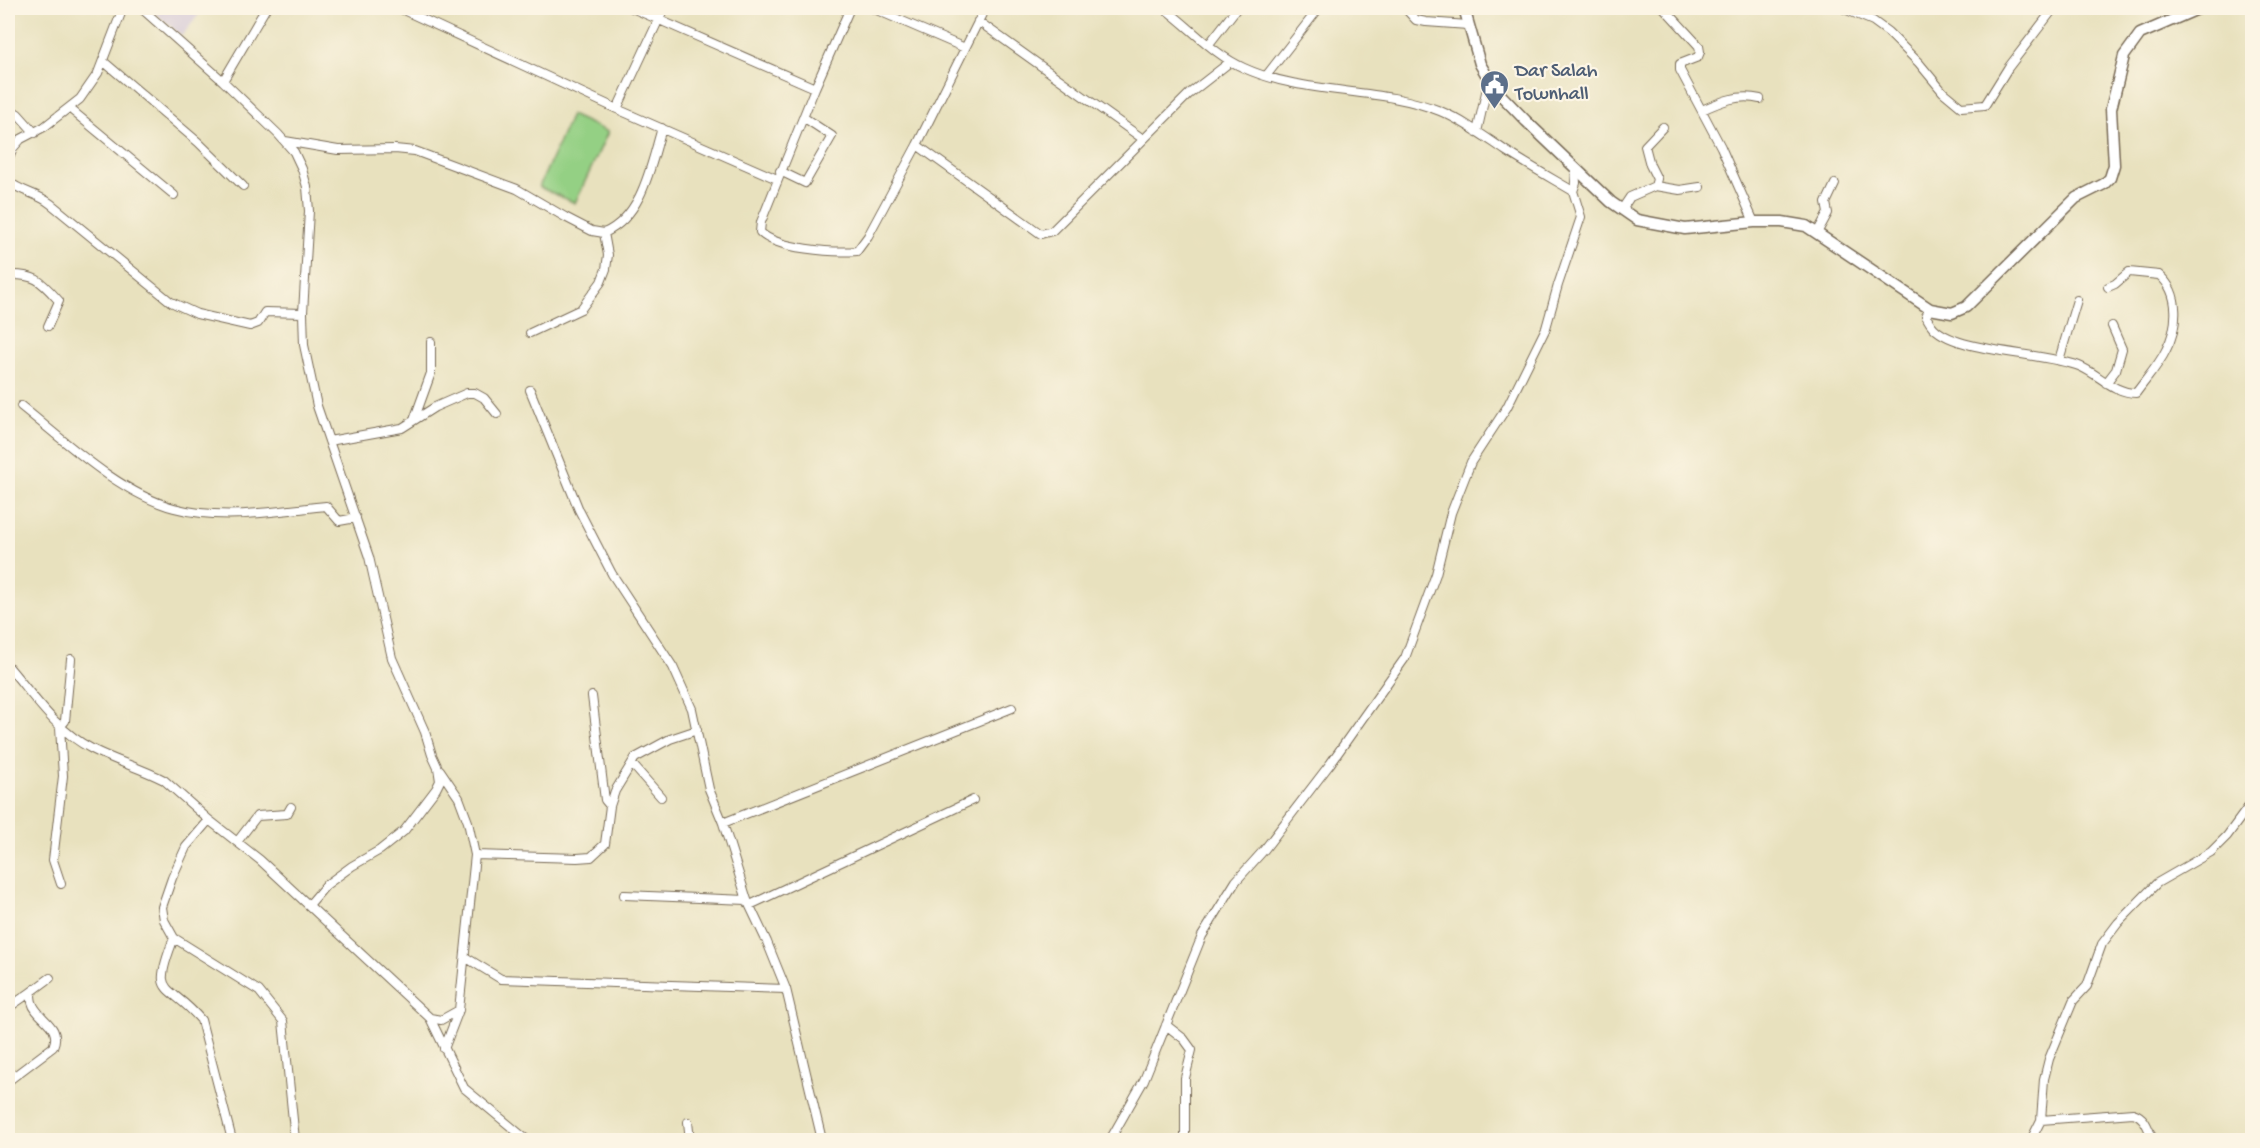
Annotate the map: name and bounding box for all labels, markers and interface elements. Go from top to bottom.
place label: Dar Salah Townhall [1513,61,1598,107]
public building icon: Dar Salah Townhall [1478,68,1510,110]

